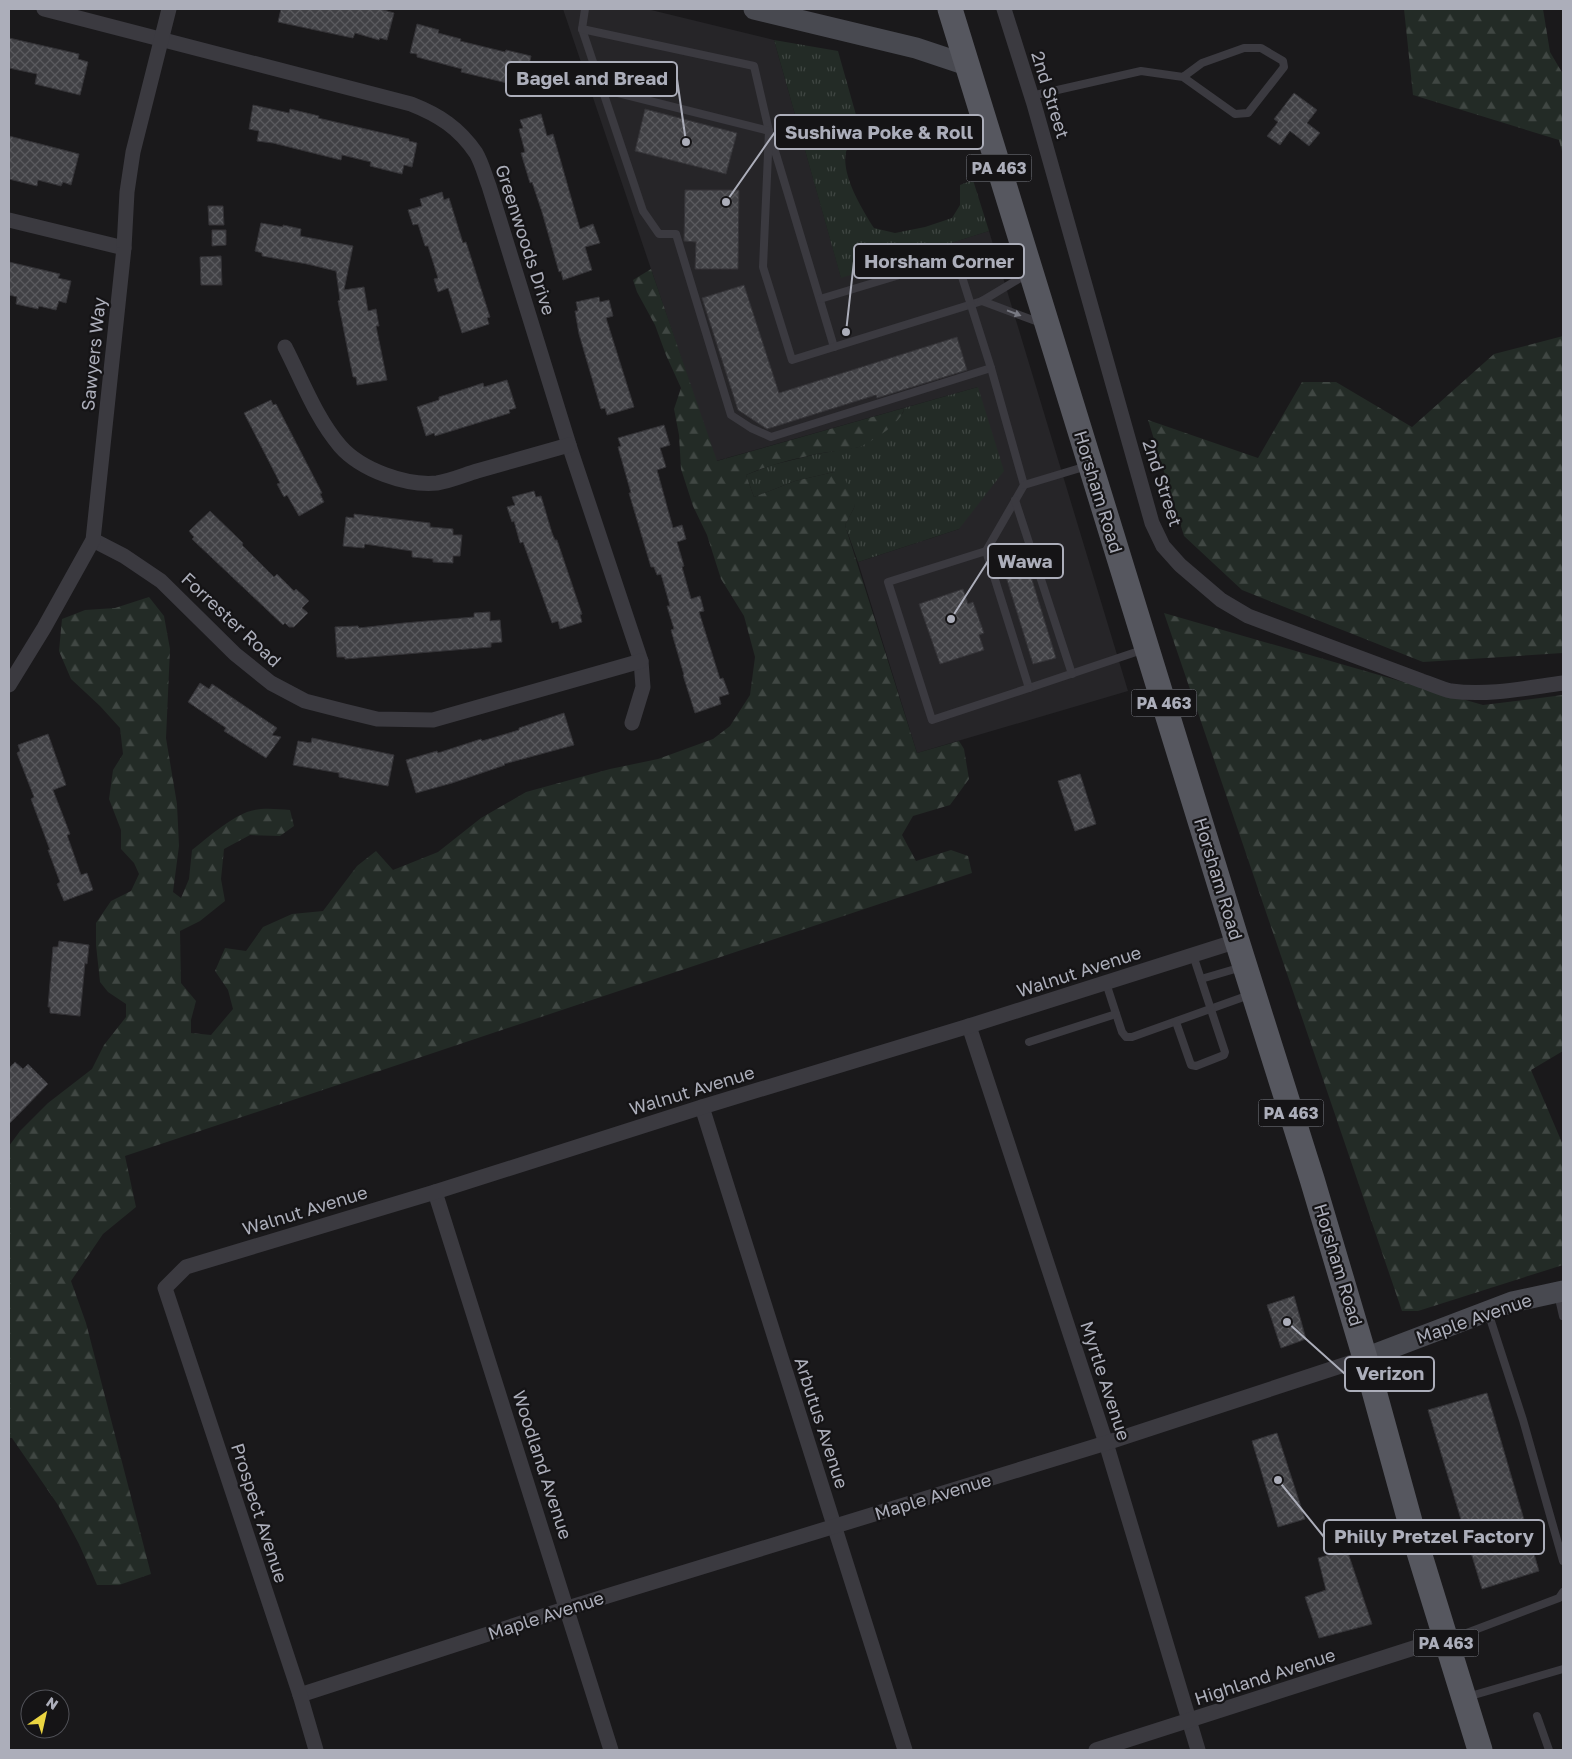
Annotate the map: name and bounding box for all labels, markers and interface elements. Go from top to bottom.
street label: 2nd Street [1027,48,1075,141]
callout: Bagel and Bread [506,62,677,96]
text: Bagel and Bread [516,66,668,89]
callout: Sushiwa Poke & Roll [775,115,983,149]
text: Sushiwa Poke & Roll [785,120,973,143]
road number: PA 463 [966,154,1032,182]
street label: Greenwoods Drive [491,162,561,318]
callout: Horsham Corner [854,244,1024,278]
text: Horsham Corner [864,249,1015,272]
street label: Sawyers Way [76,296,110,412]
one-way arrow [1007,309,1022,317]
street label: Horsham Road [1070,428,1128,556]
street label: 2nd Street [1139,436,1187,529]
callout: Wawa [988,544,1063,578]
text: Wawa [997,549,1053,572]
street label: Forrester Road [177,567,286,671]
road number: PA 463 [1132,690,1196,716]
street label: Horsham Road [1190,815,1248,943]
street label: Walnut Avenue [1014,941,1144,1002]
street label: Walnut Avenue [626,1061,757,1120]
road number: PA 463 [1258,1100,1324,1126]
street label: Walnut Avenue [239,1181,370,1240]
street label: Horsham Road [1310,1201,1368,1329]
street label: Maple Avenue [1413,1288,1534,1348]
street label: Myrtle Avenue [1076,1318,1136,1443]
street label: Arbutus Avenue [790,1354,854,1491]
callout: Verizon [1345,1357,1434,1391]
text: Verizon [1356,1361,1424,1384]
street label: Woodland Avenue [508,1387,577,1542]
street label: Prospect Avenue [227,1440,293,1585]
street label: Maple Avenue [872,1468,994,1524]
callout: Philly Pretzel Factory [1324,1520,1544,1554]
text: Philly Pretzel Factory [1334,1524,1535,1547]
street label: Maple Avenue [485,1586,607,1644]
road number: PA 463 [1414,1630,1478,1656]
street label: Highland Avenue [1192,1643,1338,1709]
north arrow [20,1689,70,1739]
text: N [43,1693,62,1713]

